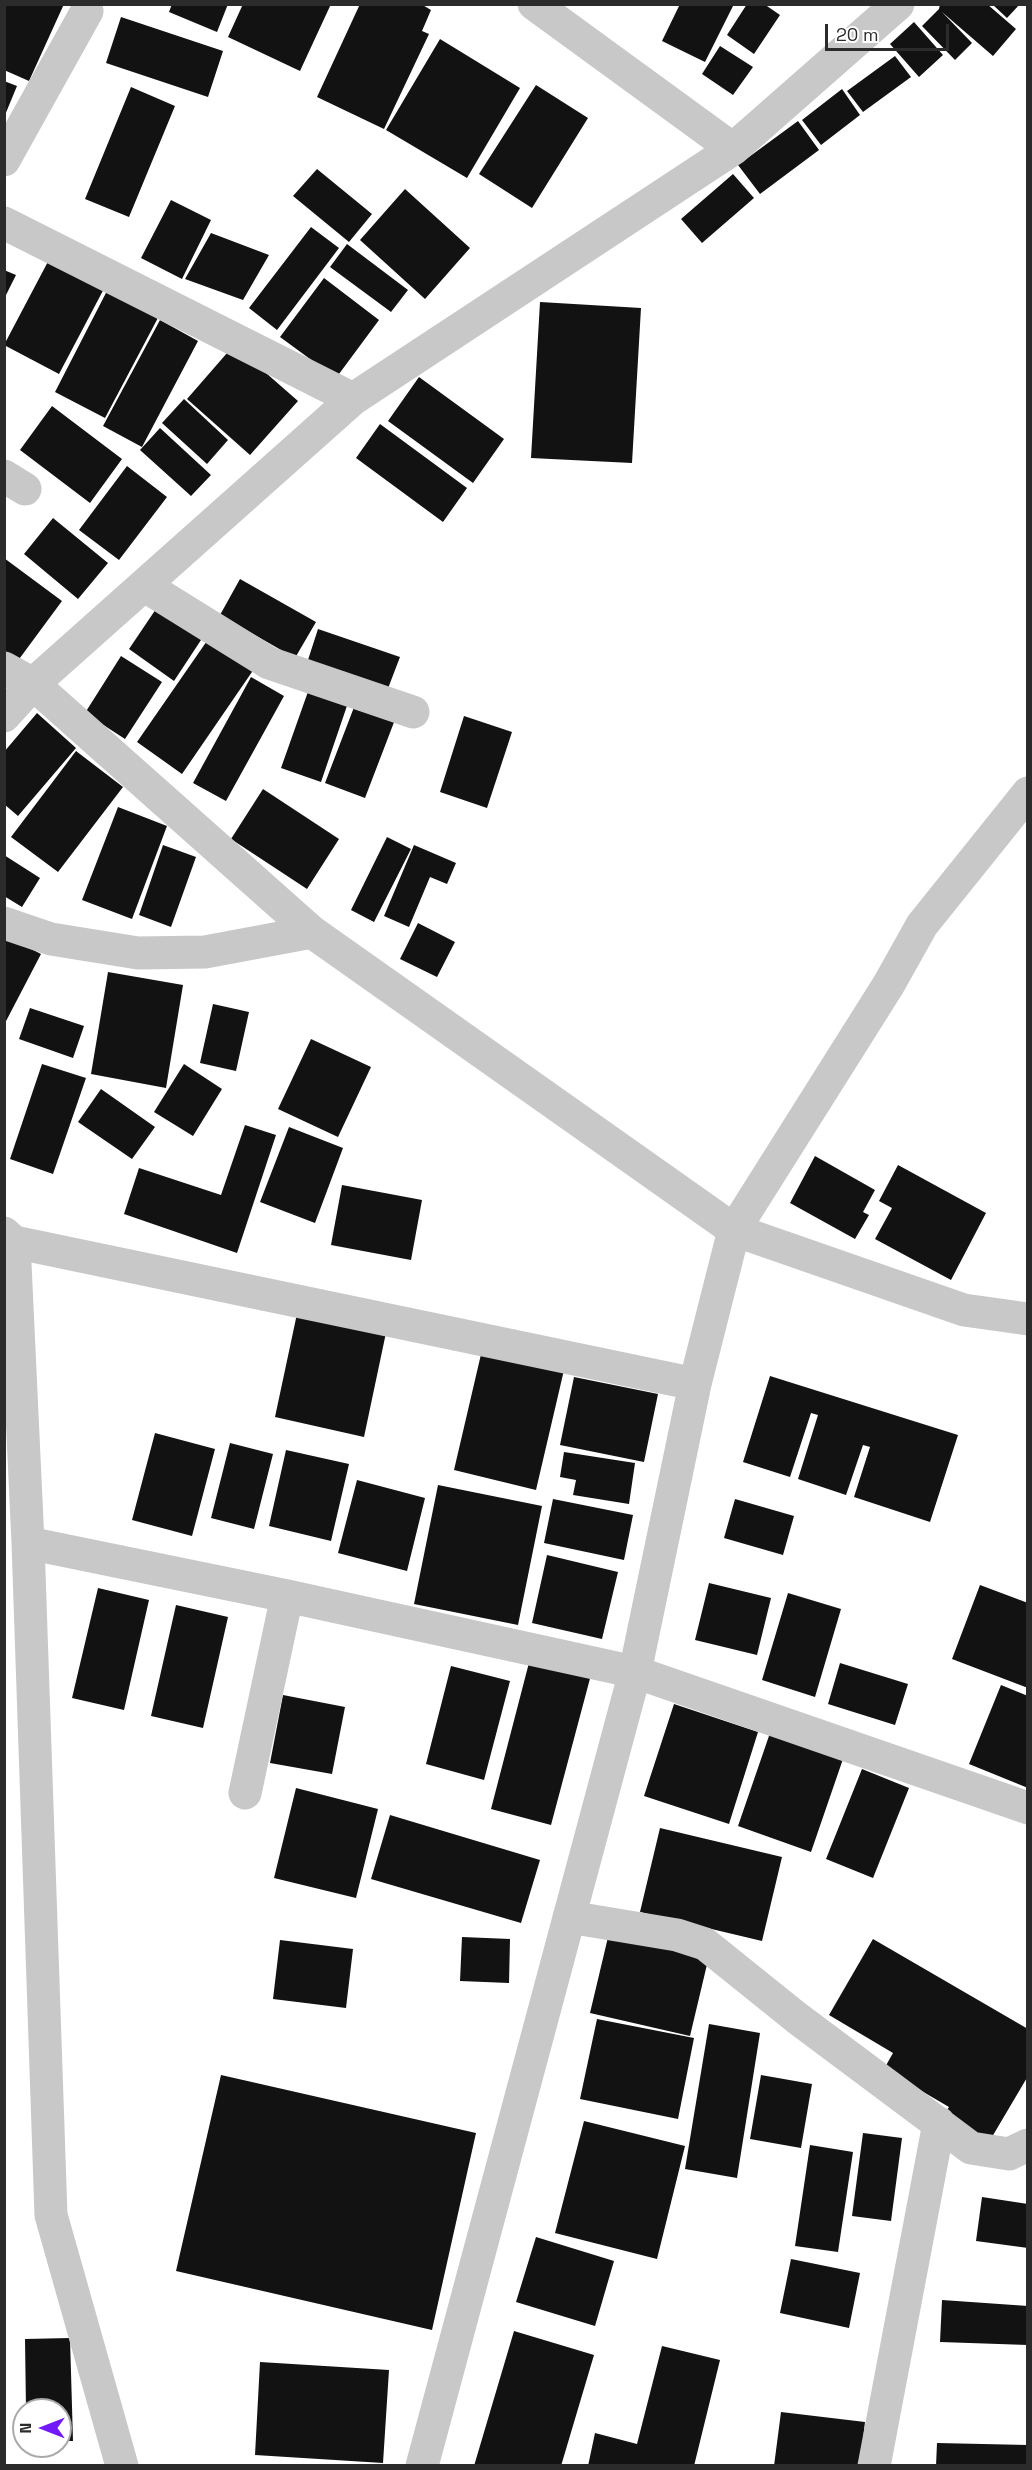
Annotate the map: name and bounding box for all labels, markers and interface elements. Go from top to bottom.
scale bar [828,12,952,50]
text: 20 m [836,23,879,46]
north arrow [12,2398,72,2458]
text: N [15,2423,36,2433]

